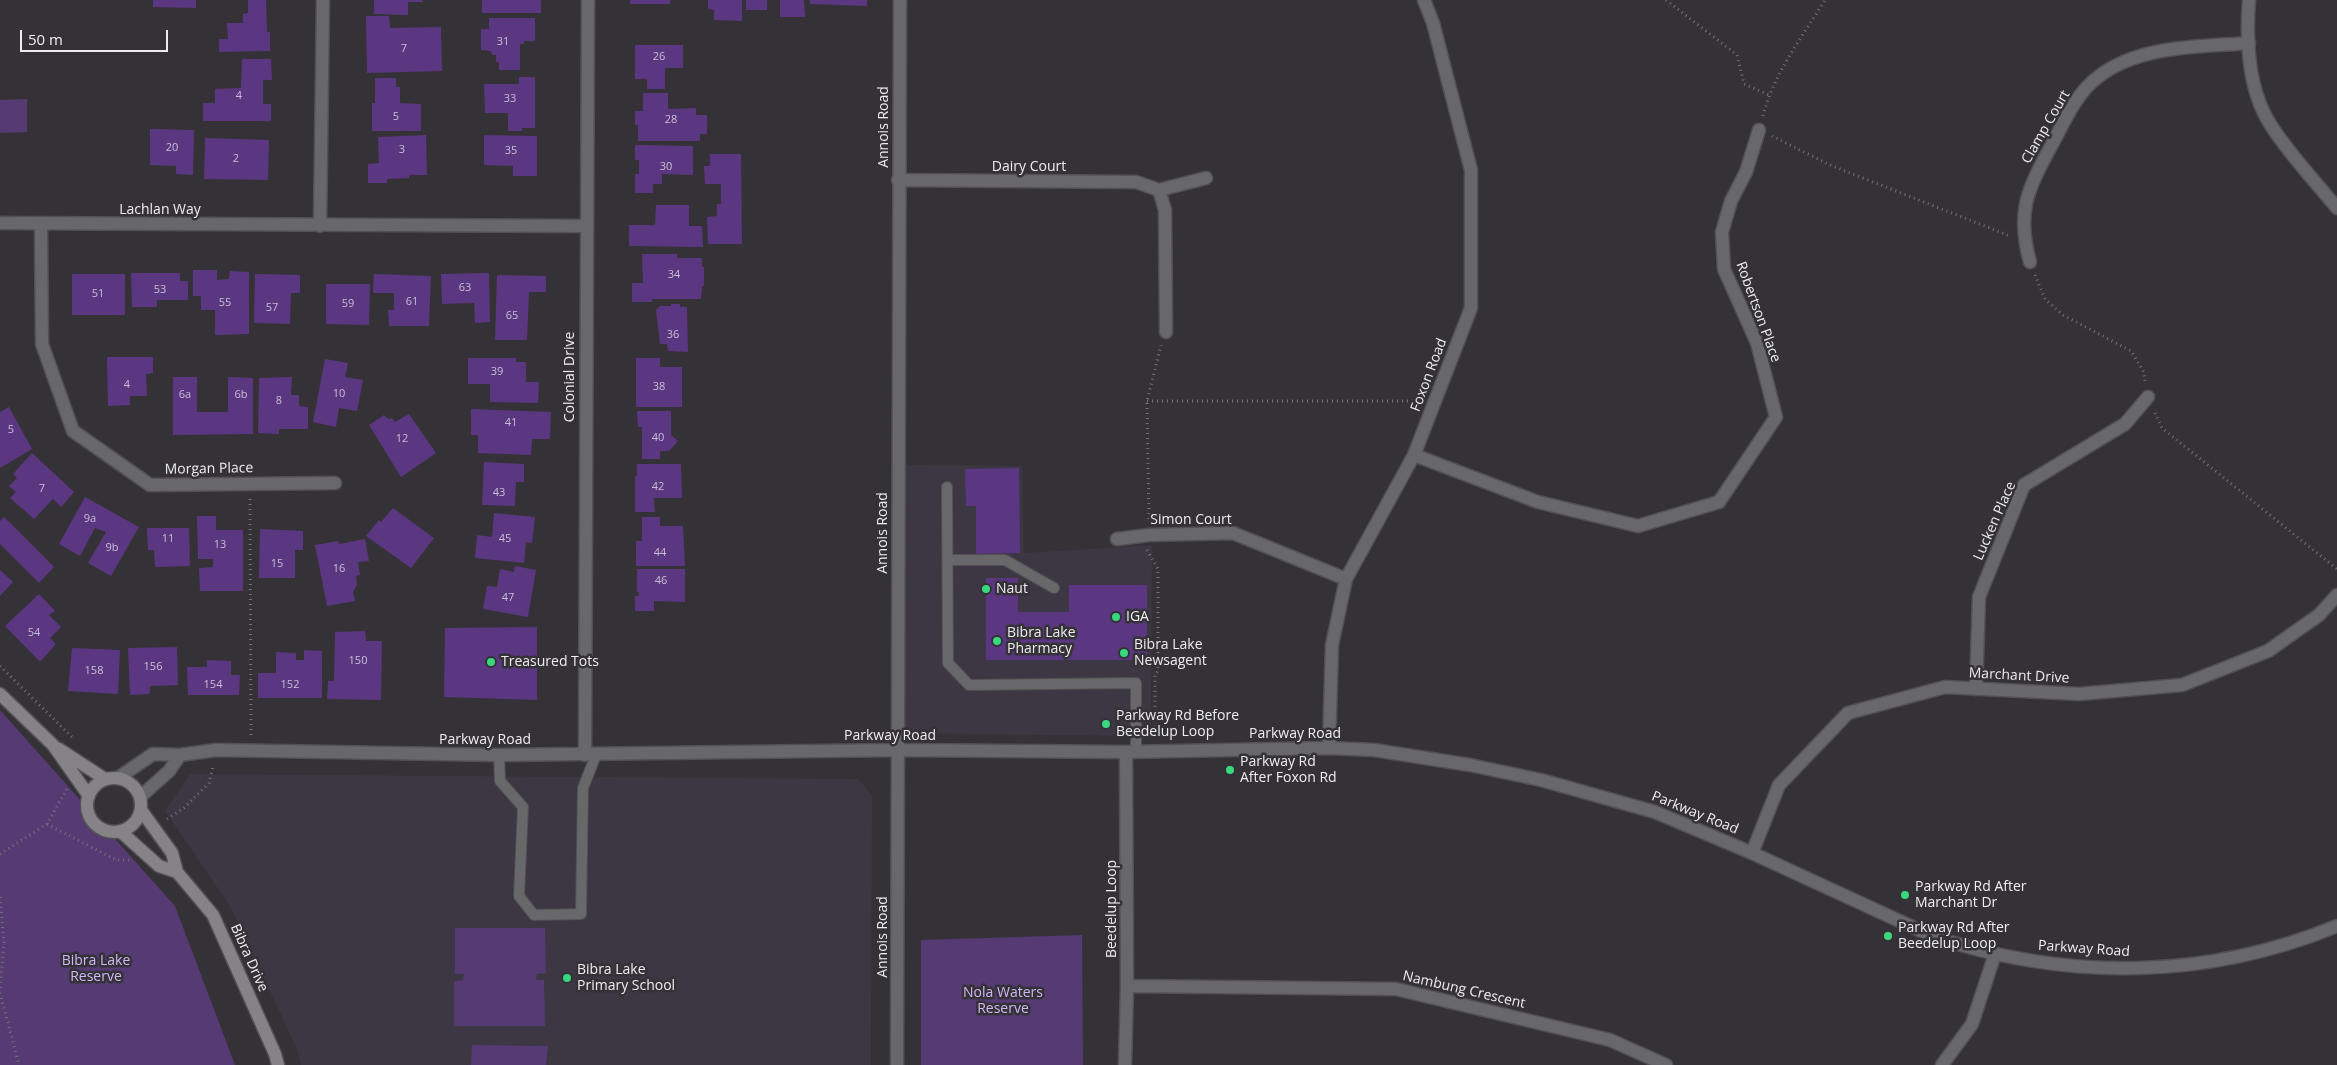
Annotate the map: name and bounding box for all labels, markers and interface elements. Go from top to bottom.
scale bar [22,20,170,52]
text: 50 m [28,29,63,49]
house number: 31 [497,35,509,49]
house number: 7 [401,42,407,56]
house number: 26 [653,50,665,64]
street label: Annois Road [876,86,892,168]
street label: Clamp Court [2018,87,2074,167]
house number: 4 [236,89,242,103]
house number: 33 [504,92,516,106]
house number: 5 [393,110,399,124]
house number: 28 [665,113,677,127]
house number: 20 [166,141,178,155]
house number: 3 [399,143,405,157]
house number: 35 [505,144,517,158]
house number: 2 [233,152,239,166]
street label: Dairy Court [992,159,1066,175]
house number: 30 [660,160,672,174]
street label: Lachlan Way [119,202,201,218]
street label: Robertson Place [1732,259,1784,365]
house number: 34 [668,268,680,282]
house number: 63 [459,281,471,295]
house number: 53 [154,283,166,297]
house number: 51 [92,287,104,301]
house number: 61 [406,295,418,309]
house number: 55 [219,296,231,310]
house number: 59 [342,297,354,311]
house number: 57 [266,301,278,315]
house number: 65 [506,309,518,323]
house number: 36 [667,328,679,342]
street label: Colonial Drive [562,332,578,422]
street label: Foxon Road [1407,336,1451,414]
house number: 39 [491,365,503,379]
house number: 4 [124,378,130,392]
house number: 38 [653,380,665,394]
house number: 10 [333,387,345,401]
house number: 6a [179,388,191,402]
house number: 6b [234,388,248,402]
house number: 8 [276,394,282,408]
house number: 41 [505,416,517,430]
house number: 5 [8,423,14,437]
house number: 40 [652,431,664,445]
house number: 12 [396,432,408,446]
street label: Morgan Place [165,460,253,478]
street label: Lucken Place [1970,479,2020,563]
house number: 42 [652,480,664,494]
house number: 7 [39,482,45,496]
house number: 43 [493,486,505,500]
street label: Annois Road [875,492,891,574]
house number: 9a [84,512,96,526]
street label: Simon Court [1150,512,1232,528]
house number: 11 [162,532,174,546]
house number: 45 [499,532,511,546]
house number: 13 [214,538,226,552]
house number: 9b [105,541,119,555]
house number: 44 [654,546,666,560]
house number: 15 [271,557,283,571]
house number: 16 [333,562,345,576]
house number: 46 [655,574,667,588]
place label: Naut [996,581,1028,597]
marker: Naut [980,583,992,595]
house number: 47 [502,591,514,605]
place label: IGA [1126,609,1149,625]
marker: IGA [1110,611,1122,623]
place label: Bibra Lake Pharmacy [1007,625,1076,658]
house number: 54 [28,626,40,640]
marker: Bibra Lake Pharmacy [991,635,1003,647]
place label: Bibra Lake Newsagent [1134,637,1207,670]
marker: Bibra Lake Newsagent [1118,647,1130,659]
house number: 150 [349,654,367,668]
place label: Treasured Tots [501,654,599,670]
marker: Treasured Tots [485,656,497,668]
house number: 156 [144,660,162,674]
house number: 158 [85,664,103,678]
street label: Marchant Drive [1968,665,2070,687]
house number: 154 [204,678,222,692]
house number: 152 [281,678,299,692]
place label: Parkway Rd Before Beedelup Loop [1116,708,1239,740]
marker: Parkway Rd Before Beedelup Loop [1100,718,1112,730]
street label: Parkway Road [1249,726,1341,742]
street label: Parkway Road [844,728,936,744]
street label: Parkway Road [439,732,531,748]
place label: Parkway Rd After Foxon Rd [1240,754,1337,786]
marker: Parkway Rd After Foxon Rd [1224,764,1236,776]
street label: Parkway Road [1649,788,1741,838]
street label: Beedelup Loop [1104,860,1120,958]
place label: Parkway Rd After Marchant Dr [1915,879,2027,912]
marker: Parkway Rd After Marchant Dr [1899,889,1911,901]
street label: Annois Road [875,896,891,978]
place label: Parkway Rd After Beedelup Loop [1898,920,2010,952]
street label: Bibra Drive [227,921,271,995]
marker: Parkway Rd After Beedelup Loop [1882,930,1894,942]
street label: Parkway Road [2038,937,2130,961]
park label: Bibra Lake Reserve [62,953,130,986]
place label: Bibra Lake Primary School [577,962,675,994]
street label: Nambung Crescent [1401,968,1527,1012]
marker: Bibra Lake Primary School [561,972,573,984]
park label: Nola Waters Reserve [963,985,1043,1018]

